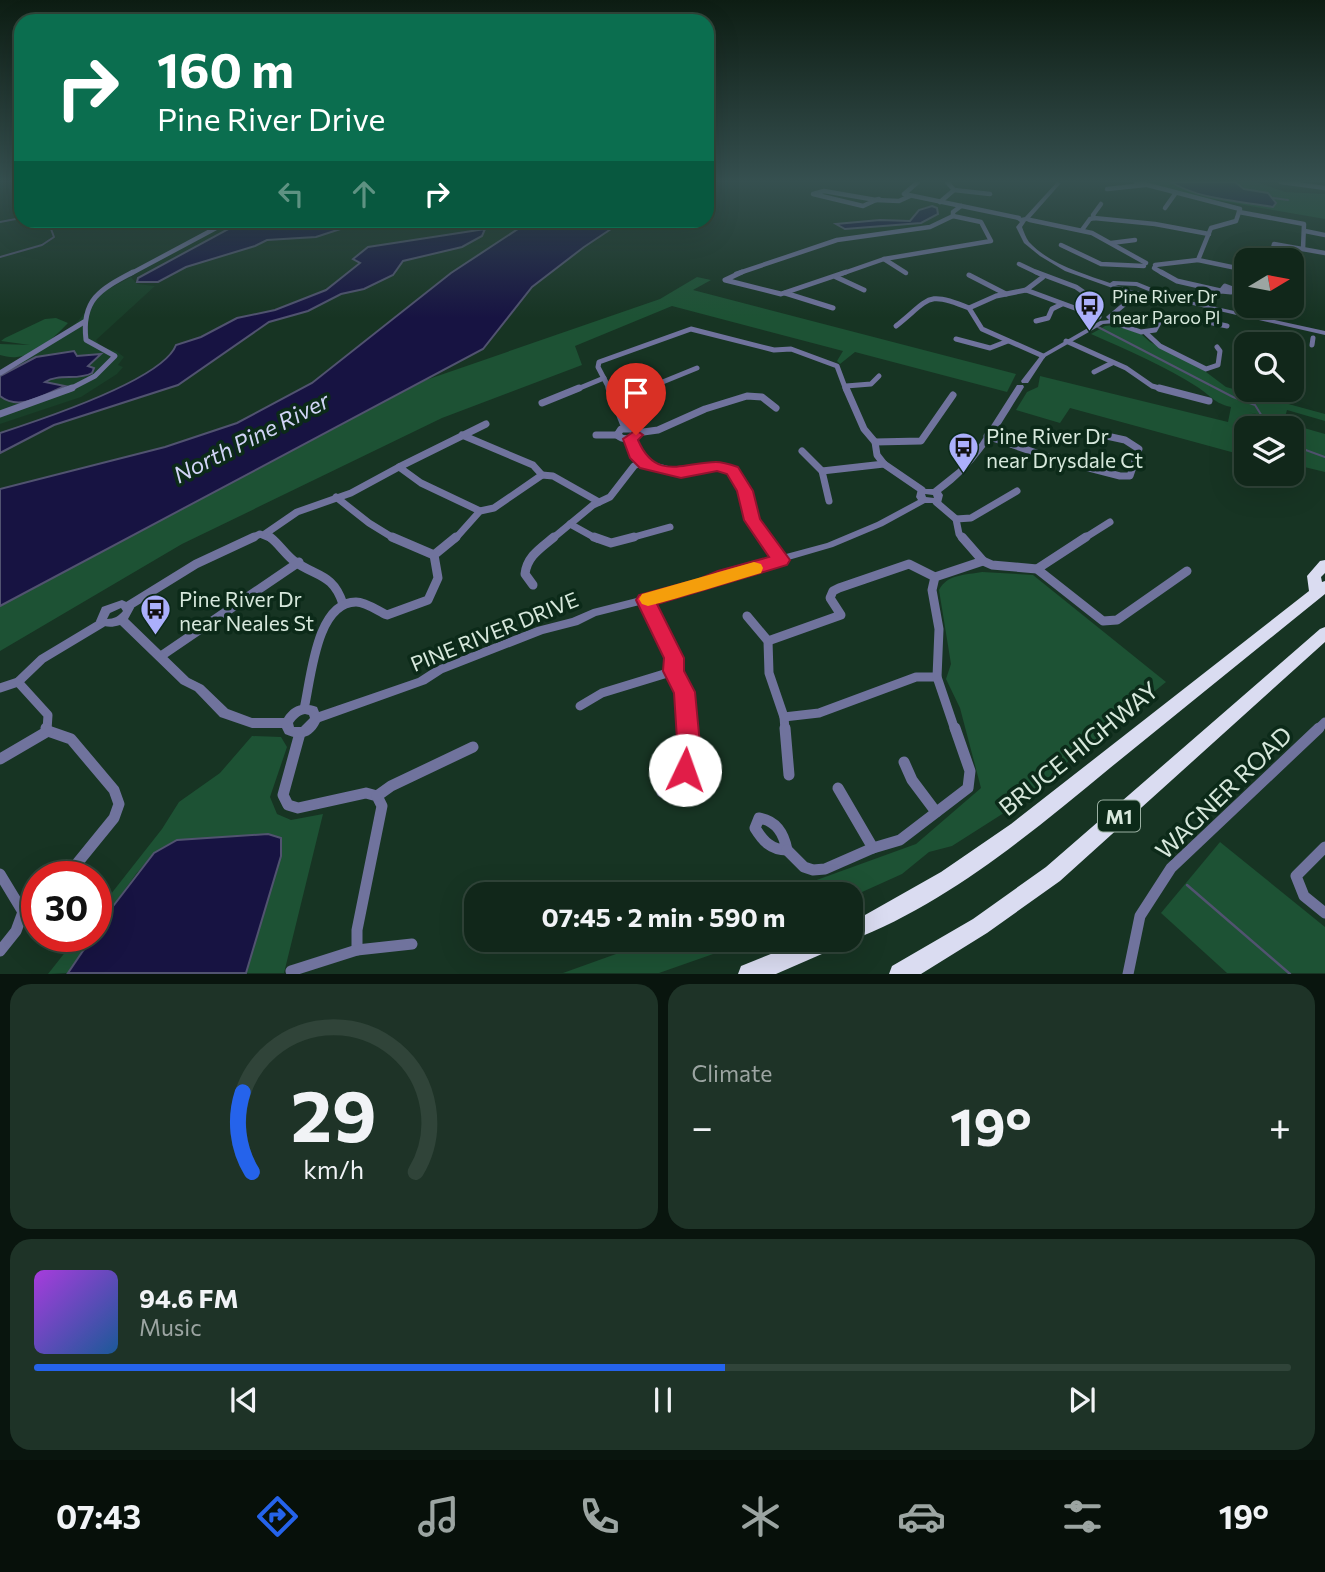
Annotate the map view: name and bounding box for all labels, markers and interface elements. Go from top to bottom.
text: 160 m [157,38,294,98]
icon: right [42,42,133,133]
text: Pine River Drive [157,98,385,138]
icon: left [272,175,310,213]
icon: ahead [345,175,383,213]
icon: right [418,175,456,213]
north arrow [1234,248,1304,318]
map controls [1234,248,1304,486]
place label: Pine River Dr near Paroo Pl [1112,285,1220,328]
bus stop icon: Pine River Dr near Paroo Pl [1072,289,1106,333]
button: search [1234,332,1304,402]
pin [606,363,666,435]
icon: arrive [617,374,655,412]
water label: North Pine River [168,385,335,488]
button: layers [1234,416,1304,486]
place label: Pine River Dr near Drysdale Ct [986,423,1143,472]
bus stop icon: Pine River Dr near Drysdale Ct [946,430,980,474]
place label: Pine River Dr near Neales St [179,586,314,635]
street label: PINE RIVER DRIVE [407,586,581,676]
bus stop icon: Pine River Dr near Neales St [139,593,173,637]
street label: BRUCE HIGHWAY [992,675,1164,821]
street label: WAGNER ROAD [1149,720,1297,864]
position arrow [648,733,722,807]
road number: M1 [1098,800,1140,832]
speed limit sign: 30 [21,861,112,952]
text: 07:45 · 2 min · 590 m [542,901,785,932]
text: Climate [692,1059,773,1087]
text: 29 [291,1069,377,1158]
text: 19° [950,1093,1032,1157]
text: − [692,1102,713,1149]
text: + [1269,1102,1291,1149]
text: km/h [303,1154,364,1184]
text: 94.6 FM [139,1282,238,1313]
text: Music [139,1313,202,1341]
icon: previous [225,1381,263,1419]
icon: pause [644,1381,682,1419]
icon: next [1063,1381,1101,1419]
icon: directions [253,1492,302,1541]
icon: music [414,1492,463,1541]
icon: phone [575,1492,624,1541]
icon: climate [736,1492,785,1541]
icon: car [897,1492,946,1541]
icon: filters [1058,1492,1107,1541]
text: 07:43 [56,1496,141,1536]
text: 19° [1219,1496,1269,1536]

